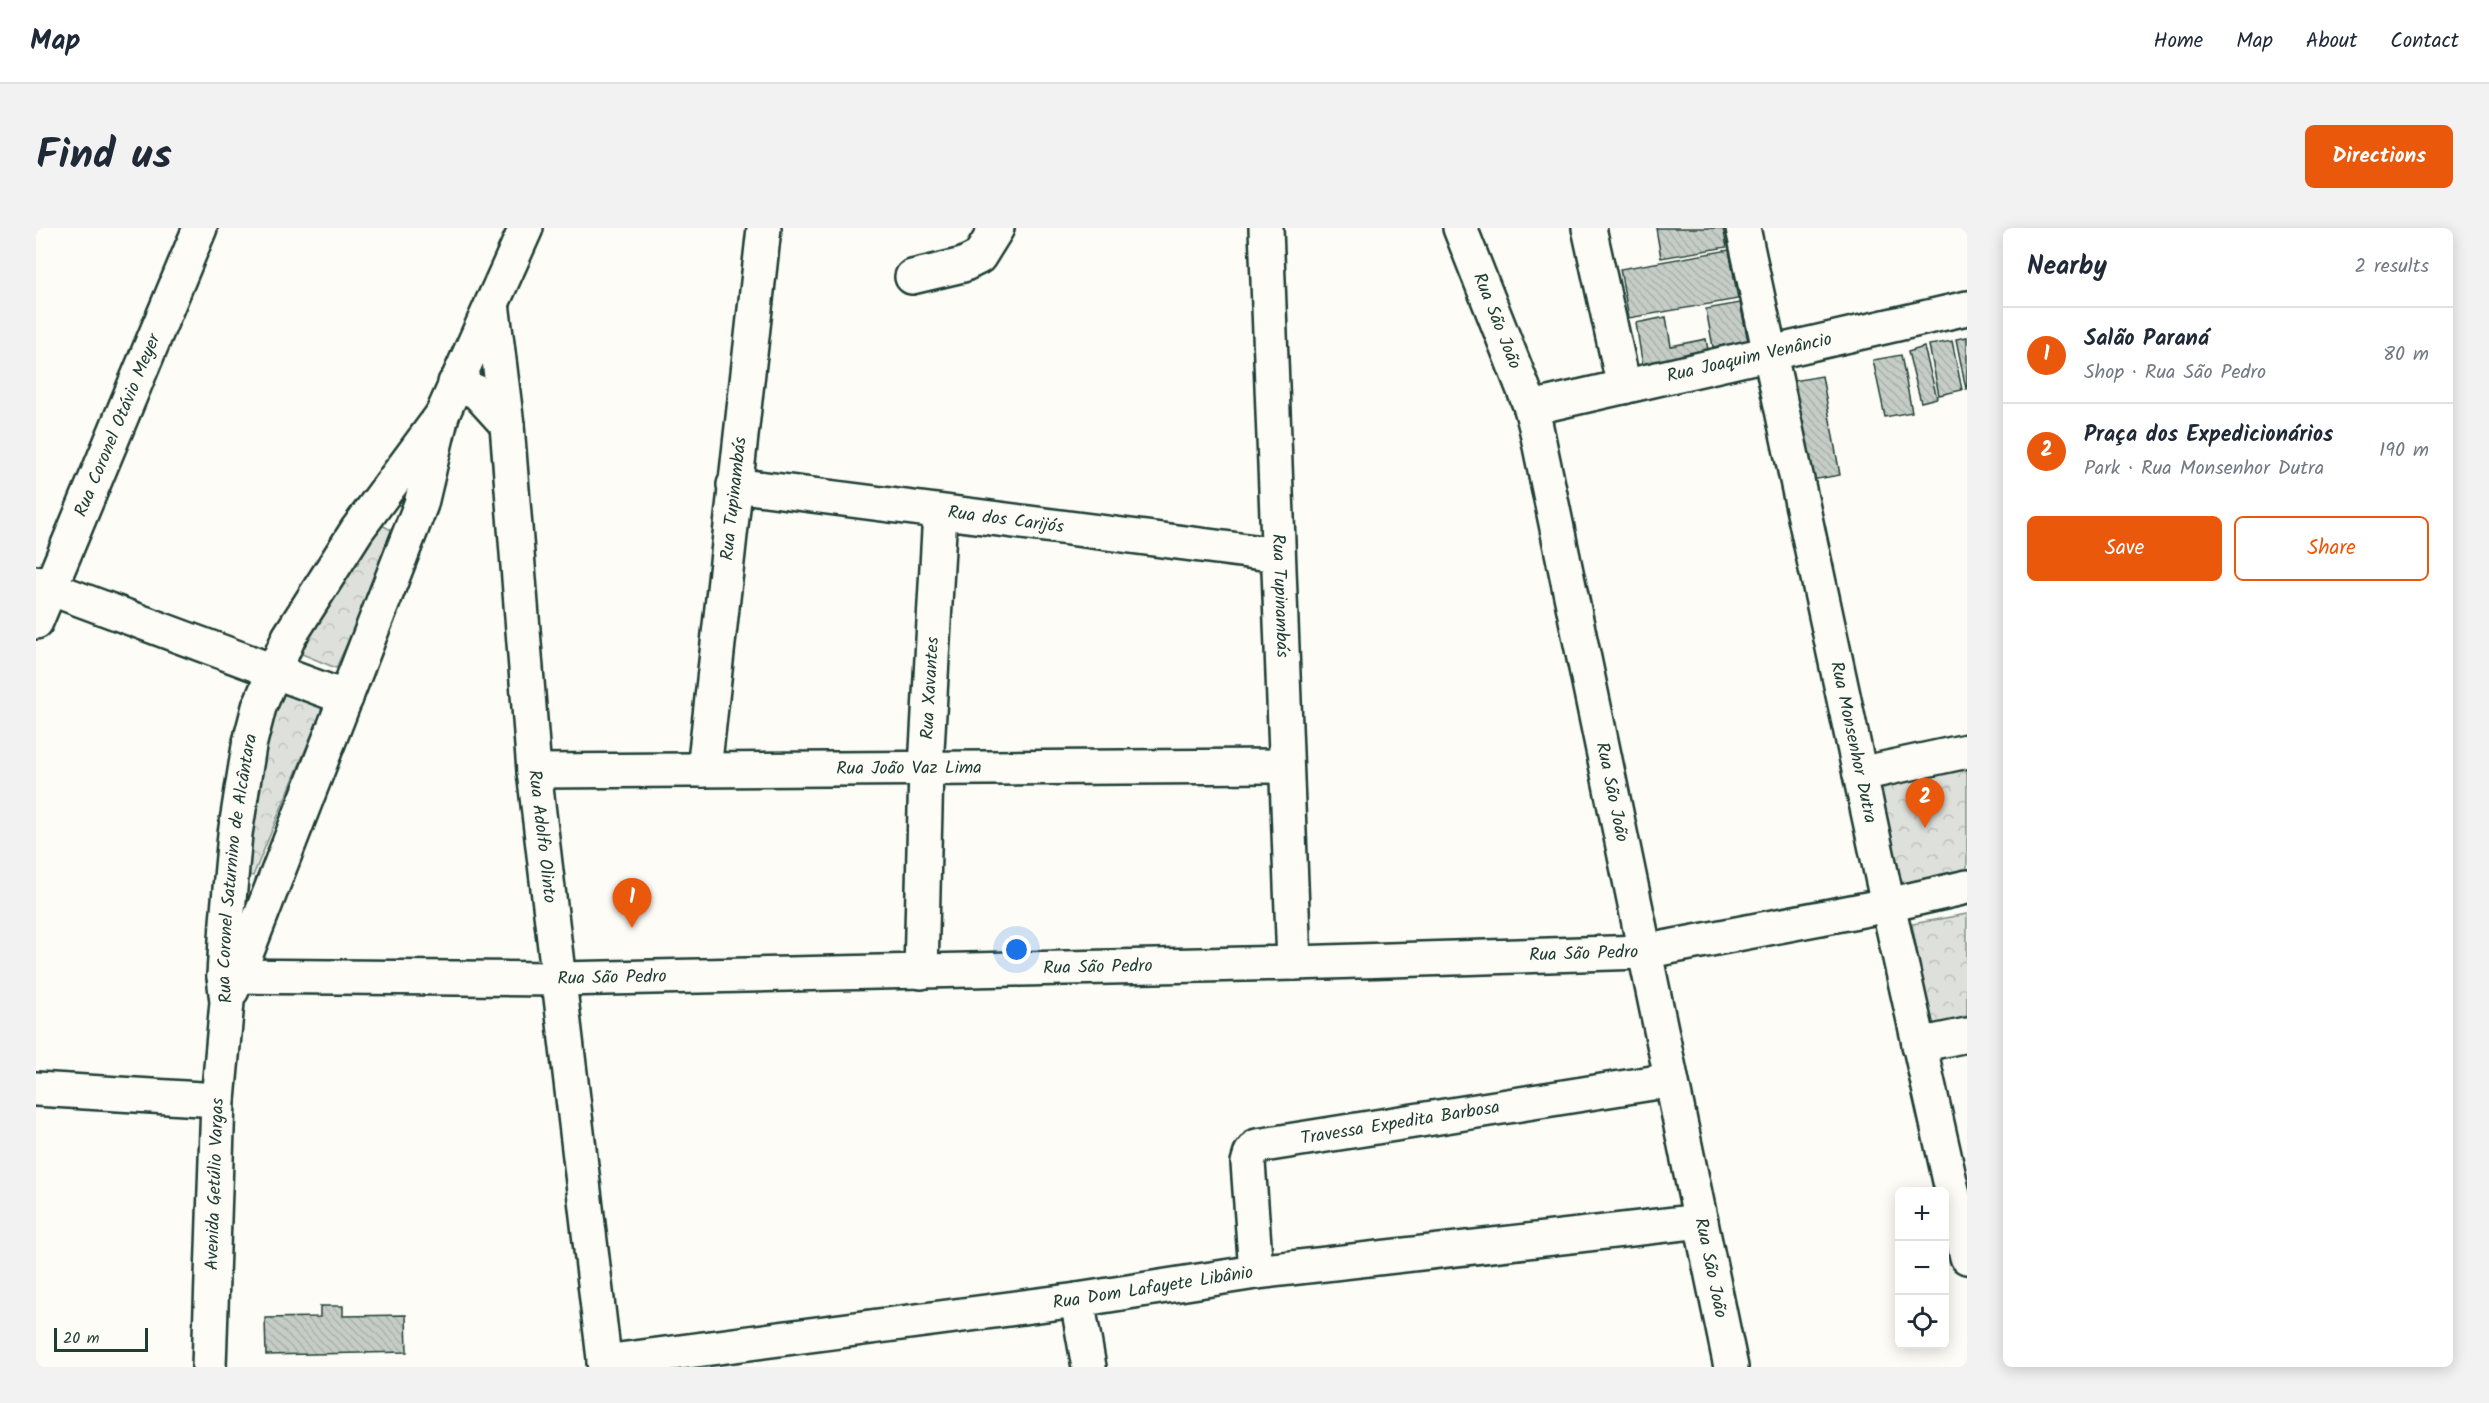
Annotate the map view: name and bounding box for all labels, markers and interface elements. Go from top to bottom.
text: Map [30,19,81,64]
text: Home [2154,25,2203,58]
text: Map [2236,25,2273,58]
text: About [2306,25,2357,58]
text: Contact [2390,25,2459,58]
text: Find us [36,123,172,190]
button: Directions [2305,125,2453,188]
text: Nearby [2027,246,2107,288]
text: 2 results [2354,251,2429,283]
street label: Rua São João [1465,268,1529,374]
text: Salão Paraná [2084,322,2209,357]
street label: Rua Joaquim Venâncio [1664,325,1835,391]
street label: Rua Coronel Otávio Meyer [67,328,169,521]
text: 1 [2043,339,2050,371]
text: 80 m [2383,339,2429,371]
text: Shop · Rua São Pedro [2084,357,2266,389]
text: Praça dos Expedicionários [2084,418,2333,453]
street label: Rua Tupinambás [713,435,755,562]
text: 2 [2041,435,2052,467]
text: 190 m [2379,435,2429,467]
text: Park · Rua Monsenhor Dutra [2084,453,2324,485]
street label: Rua dos Carijós [946,498,1066,542]
button: Save [2027,516,2222,581]
button: Share [2234,516,2429,581]
street label: Rua Tupinambás [1263,533,1297,659]
street label: Rua Xavantes [913,636,948,740]
street label: Rua Monsenhor Dutra [1822,659,1885,826]
street label: Rua Coronel Saturnino de Alcântara [210,730,266,1005]
street label: Rua São João [1587,739,1636,845]
street label: Rua João Vaz Lima [836,754,982,783]
street label: Rua Adolfo Olinto [519,768,564,905]
pin: 2 [1906,778,1944,828]
pin: 1 [612,878,652,928]
your location [1002,935,1031,964]
street label: Rua São Pedro [1529,938,1639,970]
street label: Rua São Pedro [1043,952,1153,983]
street label: Rua São Pedro [557,962,667,994]
street label: Travessa Expedita Barbosa [1299,1093,1502,1153]
street label: Avenida Getúlio Vargas [198,1097,233,1271]
map controls [1895,1187,1949,1349]
button: + [1895,1187,1949,1241]
street label: Rua São João [1686,1215,1735,1321]
button: − [1895,1241,1949,1295]
street label: Rua Dom Lafayete Libânio [1051,1258,1255,1318]
button: locate [1895,1295,1949,1349]
scale bar [54,1325,148,1352]
text: 20 m [63,1326,99,1351]

